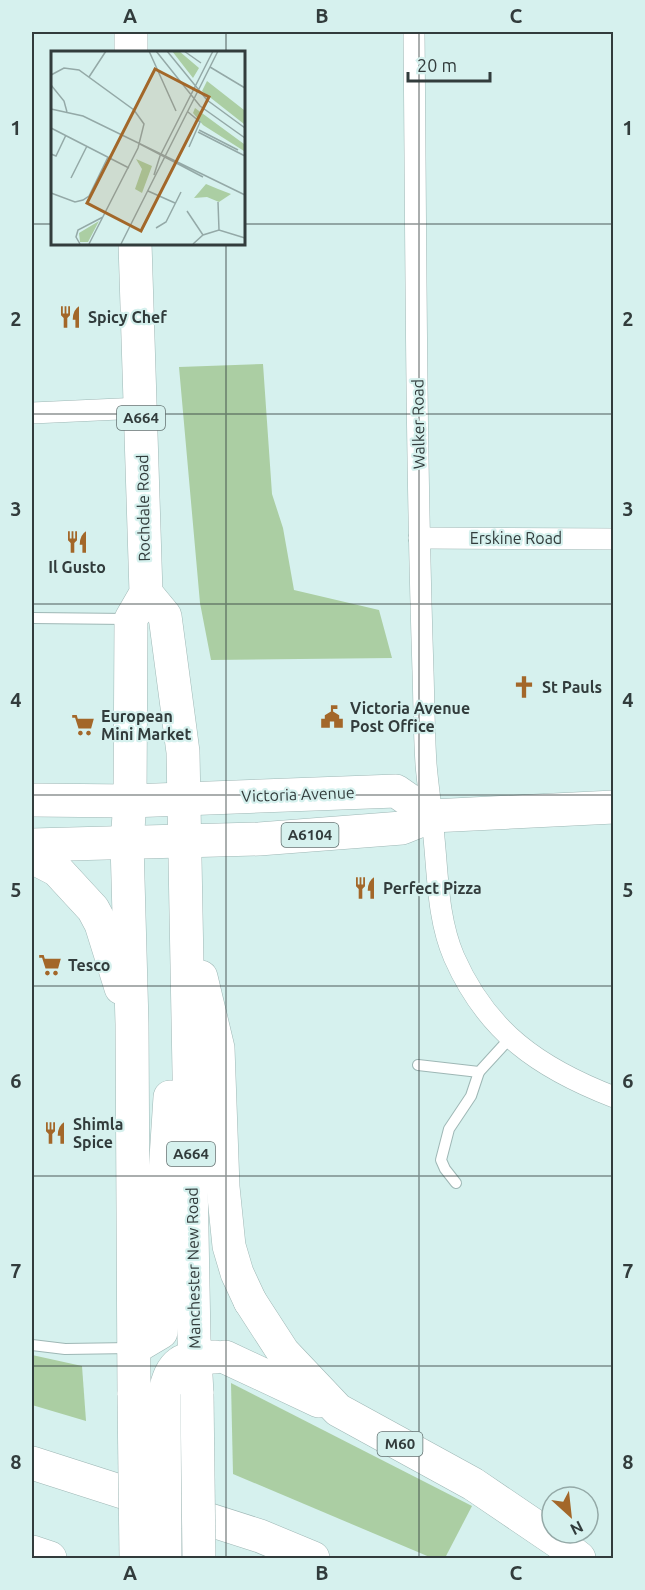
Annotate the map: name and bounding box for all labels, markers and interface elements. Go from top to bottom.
text: A [123,4,137,27]
text: B [315,4,329,27]
text: C [510,4,523,27]
scale bar [408,45,490,83]
inset map [51,51,244,244]
text: 20 m [417,55,457,75]
text: 1 [10,116,22,139]
text: 1 [622,116,634,139]
restaurant icon: Spicy Chef [57,304,83,330]
text: 2 [10,307,22,330]
text: 2 [622,307,634,330]
place label: Spicy Chef [88,308,167,326]
street label: Walker Road [408,379,428,469]
road number: A664 [117,406,165,430]
street label: Rochdale Road [133,454,153,562]
text: 3 [10,497,22,520]
text: 3 [622,497,634,520]
restaurant icon: Il Gusto [64,529,90,555]
street label: Erskine Road [470,529,562,547]
place label: Il Gusto [48,558,106,576]
church icon: St Pauls [511,674,537,700]
place label: St Pauls [542,678,602,696]
text: 4 [10,688,22,711]
text: 4 [622,688,634,711]
place label: Victoria Avenue Post Office [350,699,470,735]
public building icon: Victoria Avenue Post Office [319,704,345,730]
place label: European Mini Market [101,707,191,743]
supermarket icon: European Mini Market [70,712,96,738]
street label: Victoria Avenue [241,783,355,805]
road number: A6104 [282,823,338,847]
restaurant icon: Perfect Pizza [352,875,378,901]
text: 5 [10,878,22,901]
text: 5 [622,878,634,901]
place label: Perfect Pizza [383,879,482,897]
supermarket icon: Tesco [37,952,63,978]
place label: Tesco [68,956,110,974]
text: 6 [10,1069,22,1092]
text: 6 [622,1069,634,1092]
place label: Shimla Spice [73,1115,123,1151]
restaurant icon: Shimla Spice [42,1120,68,1146]
road number: A664 [167,1142,215,1166]
street label: Manchester New Road [183,1187,203,1349]
text: 7 [10,1259,22,1282]
text: 7 [622,1259,634,1282]
road number: M60 [378,1432,422,1456]
text: 8 [10,1450,22,1473]
text: 8 [622,1450,634,1473]
north arrow [540,1485,600,1545]
text: N [567,1518,586,1539]
text: A [123,1561,137,1584]
text: B [315,1561,329,1584]
text: C [510,1561,523,1584]

